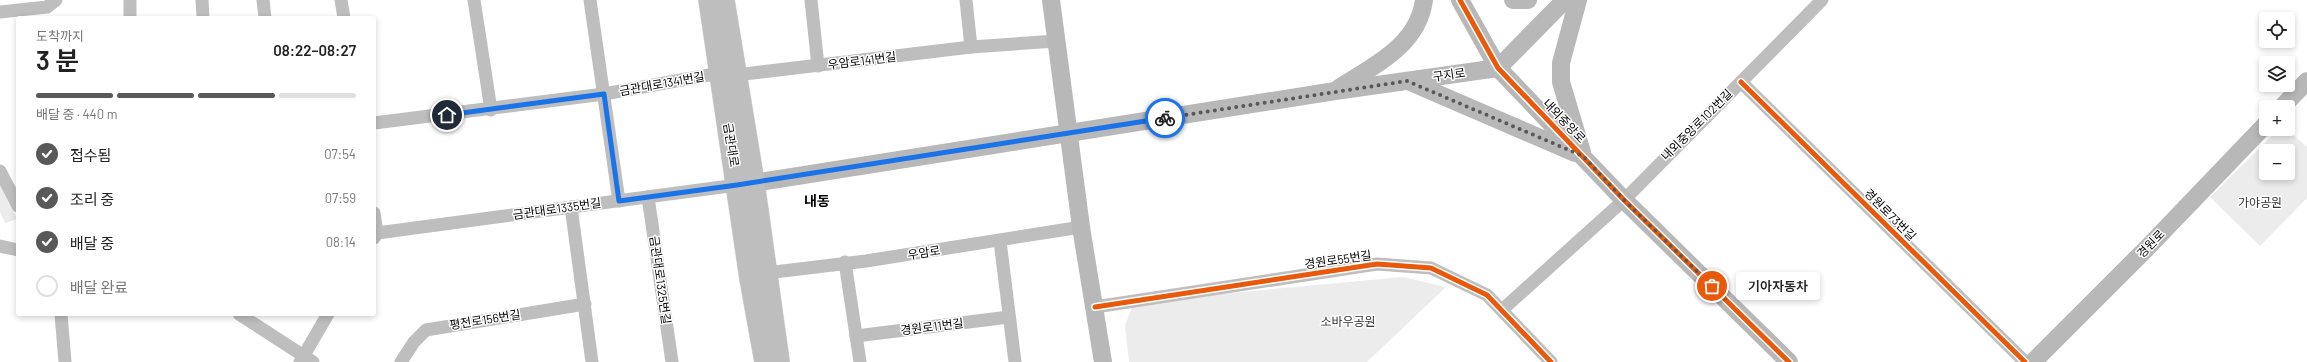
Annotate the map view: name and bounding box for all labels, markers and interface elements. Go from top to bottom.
map controls [2259,12,2295,180]
button: locate [2259,12,2295,48]
text: 도착까지 [36,28,84,44]
text: 08:22–08:27 [273,41,356,59]
text: 3 분 [36,44,79,75]
street label: 우암로141번길 [827,49,897,71]
button: layers [2259,56,2295,92]
street label: 구지로 [1431,65,1466,83]
street label: 금관대로1341번길 [618,69,706,97]
street label: 내외중앙로102번길 [1658,86,1735,163]
street label: 내외중앙로 [1541,96,1589,145]
pin [430,98,464,132]
courier [1145,98,1185,138]
button: + [2259,100,2295,136]
icon: home [436,104,458,126]
text: 배달 중 · 440 m [36,106,117,122]
icon: bike [1154,107,1176,129]
street label: 금관대로 [722,122,742,168]
icon: check [36,143,58,165]
button: − [2259,144,2295,180]
text: 접수됨 [70,146,111,164]
text: 07:54 [324,146,356,162]
street label: 경원로73번길 [1862,186,1919,243]
icon: check [36,187,58,209]
text: 조리 중 [70,190,114,208]
text: 07:59 [325,190,356,206]
district label: 내동 [804,192,830,209]
street label: 금관대로1335번길 [512,195,602,221]
park label: 가야공원 [2238,195,2282,209]
street label: 경원로 [2134,227,2167,260]
icon: check [36,231,58,253]
text: 배달 중 [70,234,114,252]
text: 08:14 [326,234,356,250]
street label: 금관대로1325번길 [648,235,674,325]
street label: 우암로 [906,243,941,262]
street label: 경원로55번길 [1303,247,1372,271]
pin [1695,269,1729,303]
callout: 기아자동차 [1736,272,1820,300]
icon: bag [1701,275,1723,297]
text: 배달 완료 [70,278,128,296]
text: 기아자동차 [1748,278,1808,294]
street label: 평전로156번길 [448,306,521,332]
park label: 소바우공원 [1320,314,1376,328]
street label: 경원로11번길 [899,315,964,337]

